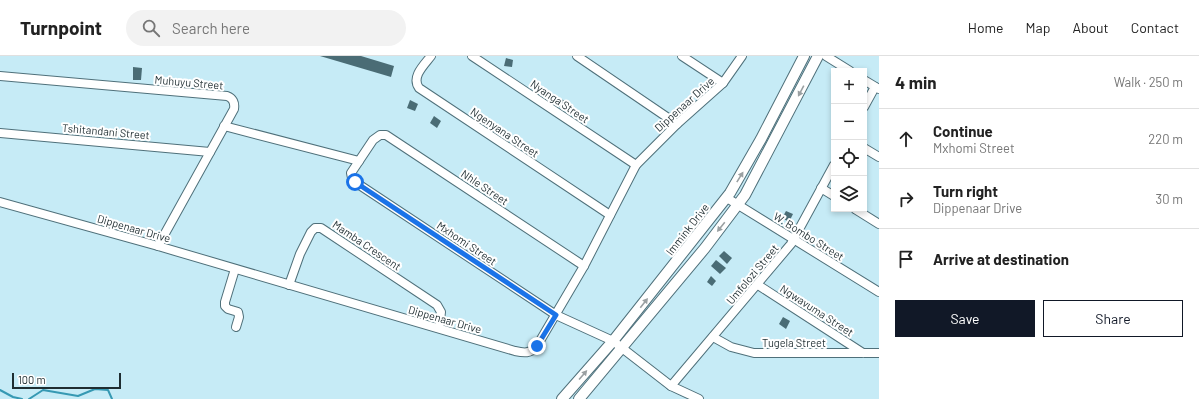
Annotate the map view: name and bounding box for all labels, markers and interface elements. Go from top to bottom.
search box [126,10,406,46]
text: Turnpoint [20,16,102,39]
icon: search [140,17,162,39]
text: Search here [172,19,250,37]
text: Home [968,19,1004,36]
text: Map [1026,19,1050,36]
text: About [1072,19,1109,36]
text: Contact [1131,19,1179,36]
map controls [831,68,867,212]
button: + [831,68,867,104]
text: 4 min [895,72,937,92]
street label: Muhuyu Street [154,73,224,91]
street label: Dippenaar Drive [652,74,716,134]
text: Walk · 250 m [1114,74,1183,90]
street label: Nyanga Street [528,77,592,125]
one-way arrow [797,85,804,97]
street label: Ngenyana Street [468,104,542,160]
button: − [831,104,867,140]
street label: Tshitandani Street [62,121,150,141]
text: Continue [933,122,993,140]
icon: ahead [895,128,917,150]
text: 220 m [1148,131,1183,147]
button: locate [831,140,867,176]
text: Mxhomi Street [933,140,1015,156]
street label: Nhle Street [459,167,511,207]
one-way arrow [736,172,744,183]
route start [346,173,364,191]
button: layers [831,176,867,212]
text: Turn right [933,182,998,200]
icon: right [895,188,917,210]
text: 30 m [1156,191,1183,207]
street label: Immink Drive [663,200,711,257]
text: Dippenaar Drive [933,200,1022,216]
street label: W. Bombo Street [771,209,847,263]
street label: Dippenaar Drive [96,211,172,245]
street label: Mamba Crescent [330,217,404,273]
street label: Mxhomi Street [435,218,499,268]
one-way arrow [717,222,726,232]
street label: Umfolozi Street [723,241,781,307]
icon: arrive [895,248,917,270]
text: Arrive at destination [933,250,1069,268]
street label: Ngwavuma Street [778,281,856,339]
one-way arrow [640,297,648,308]
button: Save [895,300,1035,337]
button: Share [1043,300,1183,337]
street label: Dippenaar Drive [407,302,483,336]
street label: Tugela Street [762,336,826,349]
route end [528,337,546,355]
one-way arrow [579,370,588,380]
scale bar [12,371,121,390]
text: 100 m [18,373,46,386]

